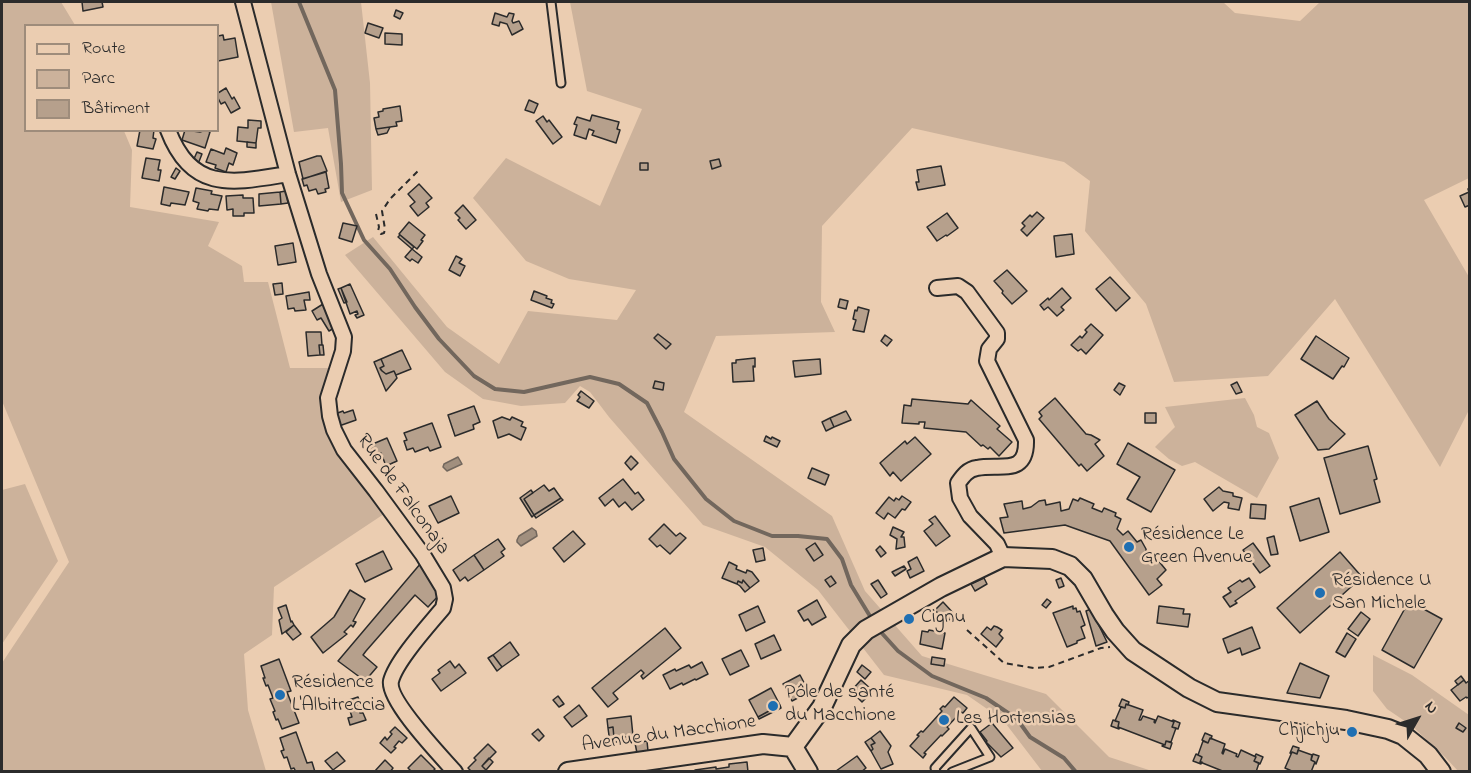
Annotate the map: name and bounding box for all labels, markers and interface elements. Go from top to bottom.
legend [24,24,219,132]
text: Route [82,36,126,62]
text: Parc [82,66,115,92]
text: Bâtiment [82,96,150,122]
street label: Rue de Falconaja [350,430,454,560]
place label: Résidence Le Green Avenue [1141,524,1252,571]
marker: Résidence Le Green Avenue [1122,540,1136,554]
place label: Résidence U San Michele [1332,570,1431,617]
marker: Résidence U San Michele [1313,586,1327,600]
place label: Cignu [921,607,966,631]
marker: Cignu [902,612,916,626]
place label: Résidence L'Albitreccia [292,672,385,719]
place label: Pôle de santé du Macchione [785,682,896,729]
marker: Résidence L'Albitreccia [273,688,287,702]
north arrow [1387,689,1447,749]
text: N [1418,696,1444,719]
marker: Pôle de santé du Macchione [766,699,780,713]
place label: Les Hortensias [956,708,1076,732]
street label: Avenue du Macchione [580,711,758,759]
marker: Les Hortensias [937,713,951,727]
place label: Chjichju [1278,720,1340,744]
marker: Chjichju [1345,725,1359,739]

